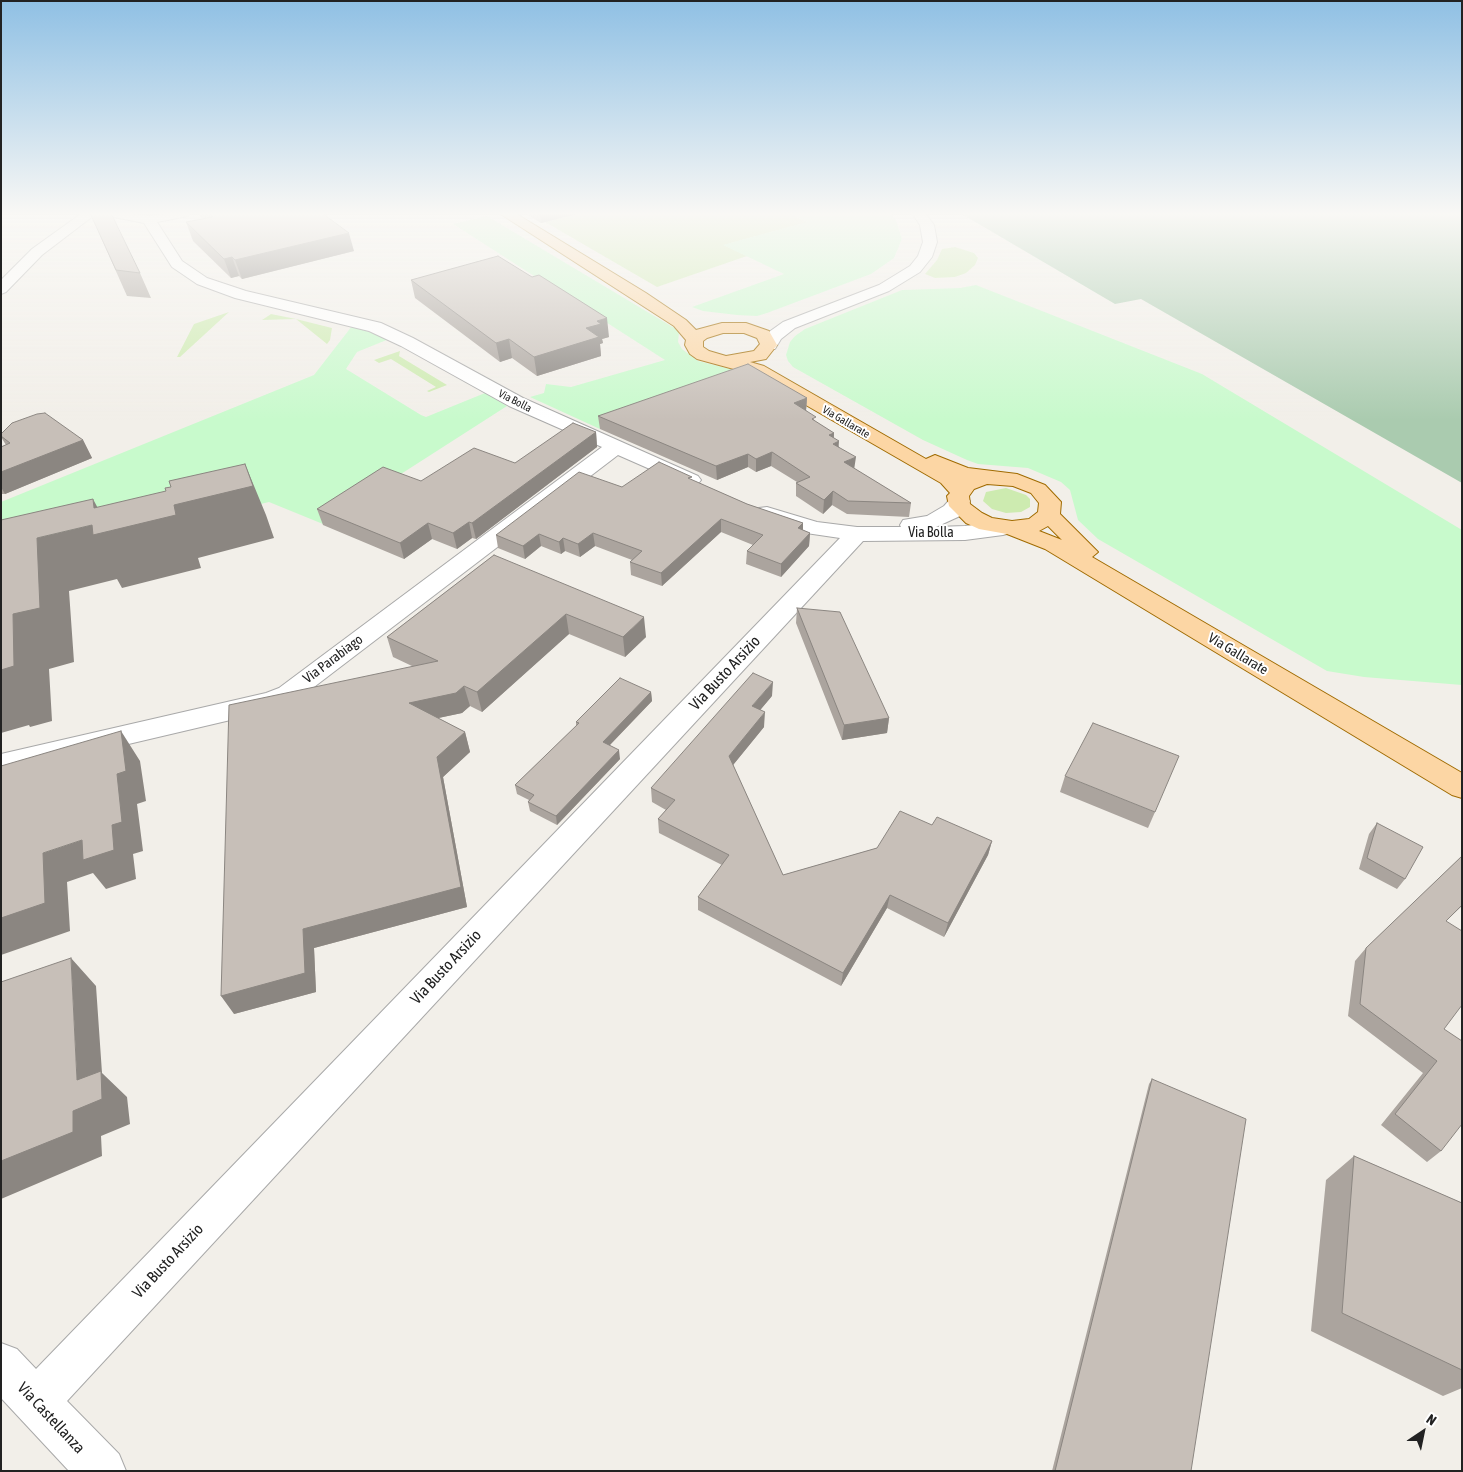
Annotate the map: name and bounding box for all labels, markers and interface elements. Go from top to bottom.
street label: Via Bolla [496,387,534,415]
street label: Via Gallarate [820,403,872,441]
street label: Via Bolla [908,525,954,541]
street label: Via Gallarate [1205,630,1271,678]
street label: Via Parabiago [300,631,366,687]
street label: Via Busto Arsizio [686,632,764,714]
street label: Via Busto Arsizio [407,926,485,1008]
street label: Via Busto Arsizio [129,1220,207,1302]
street label: Via Castellanza [13,1379,89,1457]
north arrow [1398,1407,1448,1457]
text: N [1423,1411,1439,1429]

